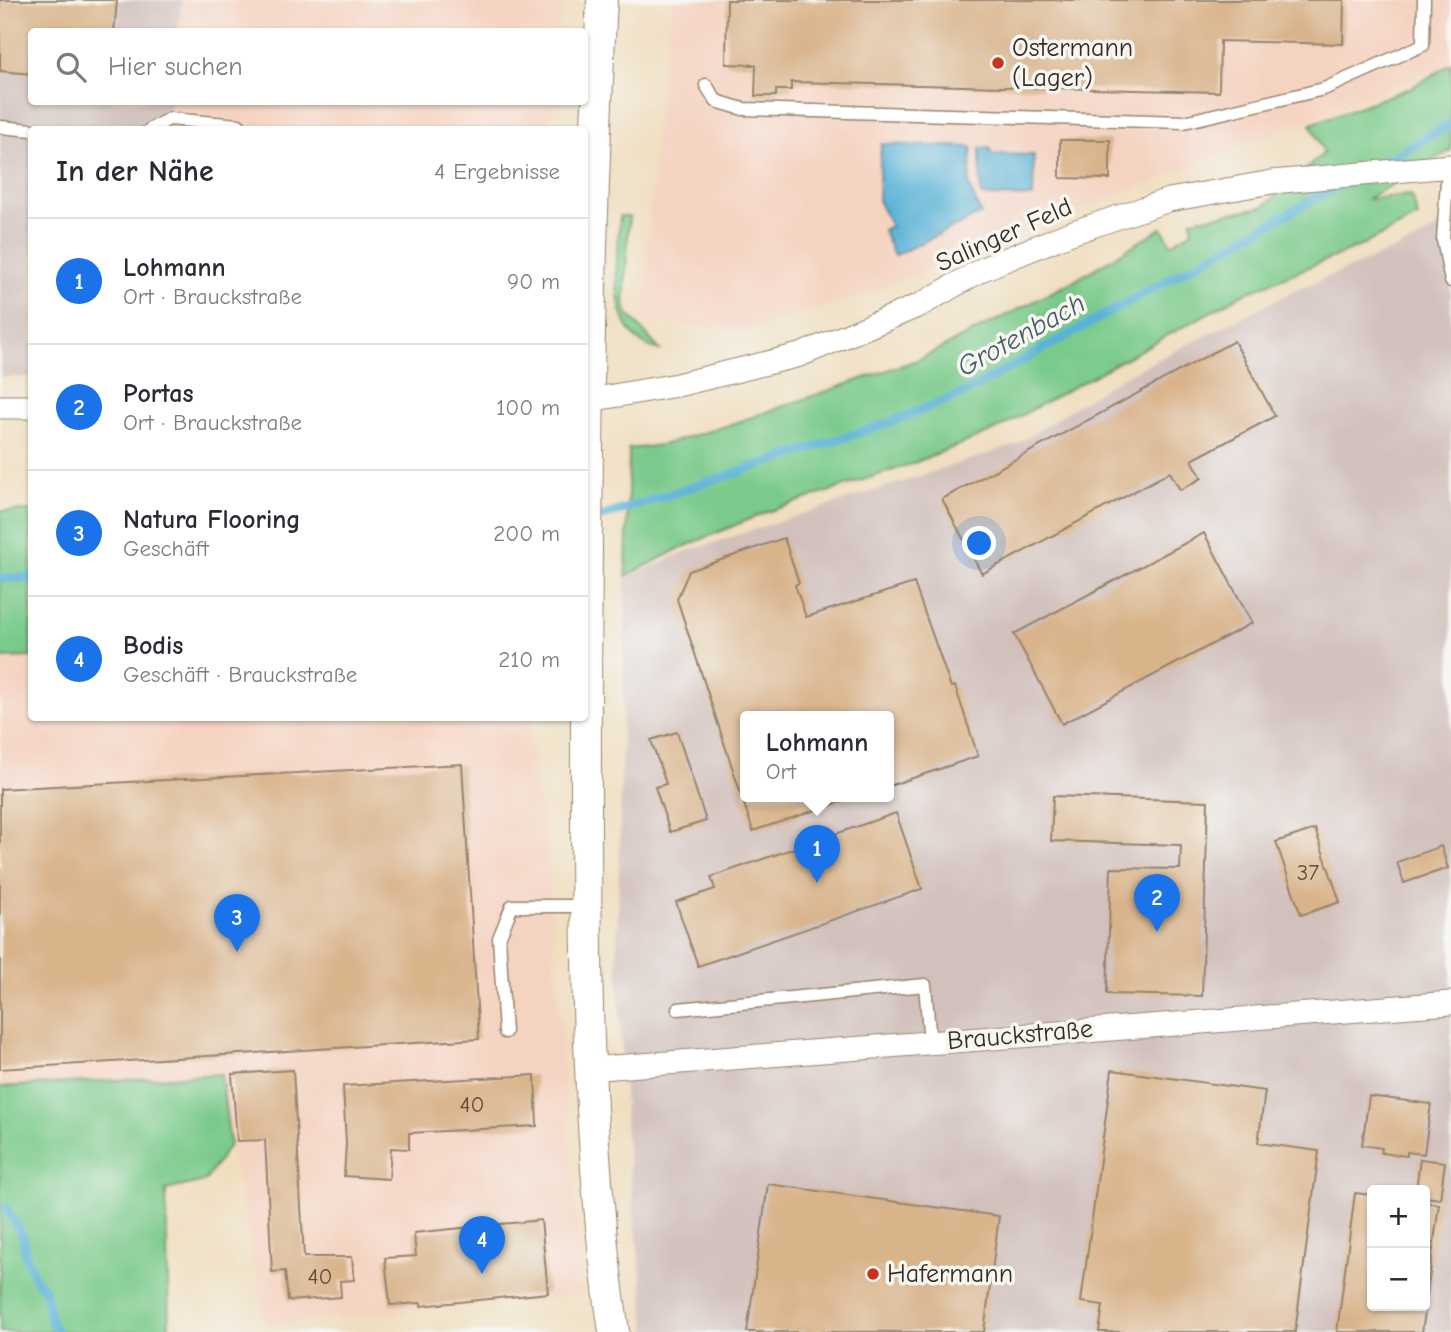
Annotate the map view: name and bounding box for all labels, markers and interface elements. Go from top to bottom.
search box [28,28,588,105]
place label: Ostermann (Lager) [1012,33,1133,93]
icon: search [52,48,90,86]
text: Hier suchen [108,52,243,82]
marker: Ostermann (Lager) [990,55,1006,71]
text: In der Nähe [56,154,214,189]
text: 4 Ergebnisse [434,158,560,185]
street label: Salinger Feld [931,192,1077,278]
text: Lohmann [123,253,226,283]
text: 1 [74,268,84,295]
text: 90 m [507,268,560,295]
text: Ort · Brauckstraße [123,283,302,310]
water label: Grotenbach [952,287,1090,383]
text: Portas [123,379,193,409]
text: 2 [73,394,85,421]
text: 100 m [496,394,560,421]
text: Ort · Brauckstraße [123,409,302,436]
text: Natura Flooring [123,505,301,535]
text: 3 [73,520,85,547]
text: 200 m [493,520,560,547]
your location [962,526,996,560]
text: Geschäft [123,535,209,562]
text: Bodis [123,631,183,661]
text: 4 [74,646,84,673]
text: 210 m [498,646,560,673]
text: Geschäft · Brauckstraße [123,661,357,688]
popup [740,711,894,802]
text: Lohmann [766,728,868,758]
text: Ort [766,758,796,785]
pin: 1 [794,825,840,883]
house number: 37 [1297,859,1319,886]
pin: 2 [1134,874,1180,932]
pin: 3 [214,894,260,952]
street label: Brauckstraße [946,1014,1094,1056]
house number: 40 [459,1091,485,1118]
map controls [1367,1185,1430,1311]
button: + [1367,1185,1430,1248]
pin: 4 [459,1216,505,1274]
button: − [1367,1248,1430,1311]
place label: Hafermann [887,1259,1013,1289]
house number: 40 [307,1263,333,1290]
marker: Hafermann [865,1266,881,1282]

